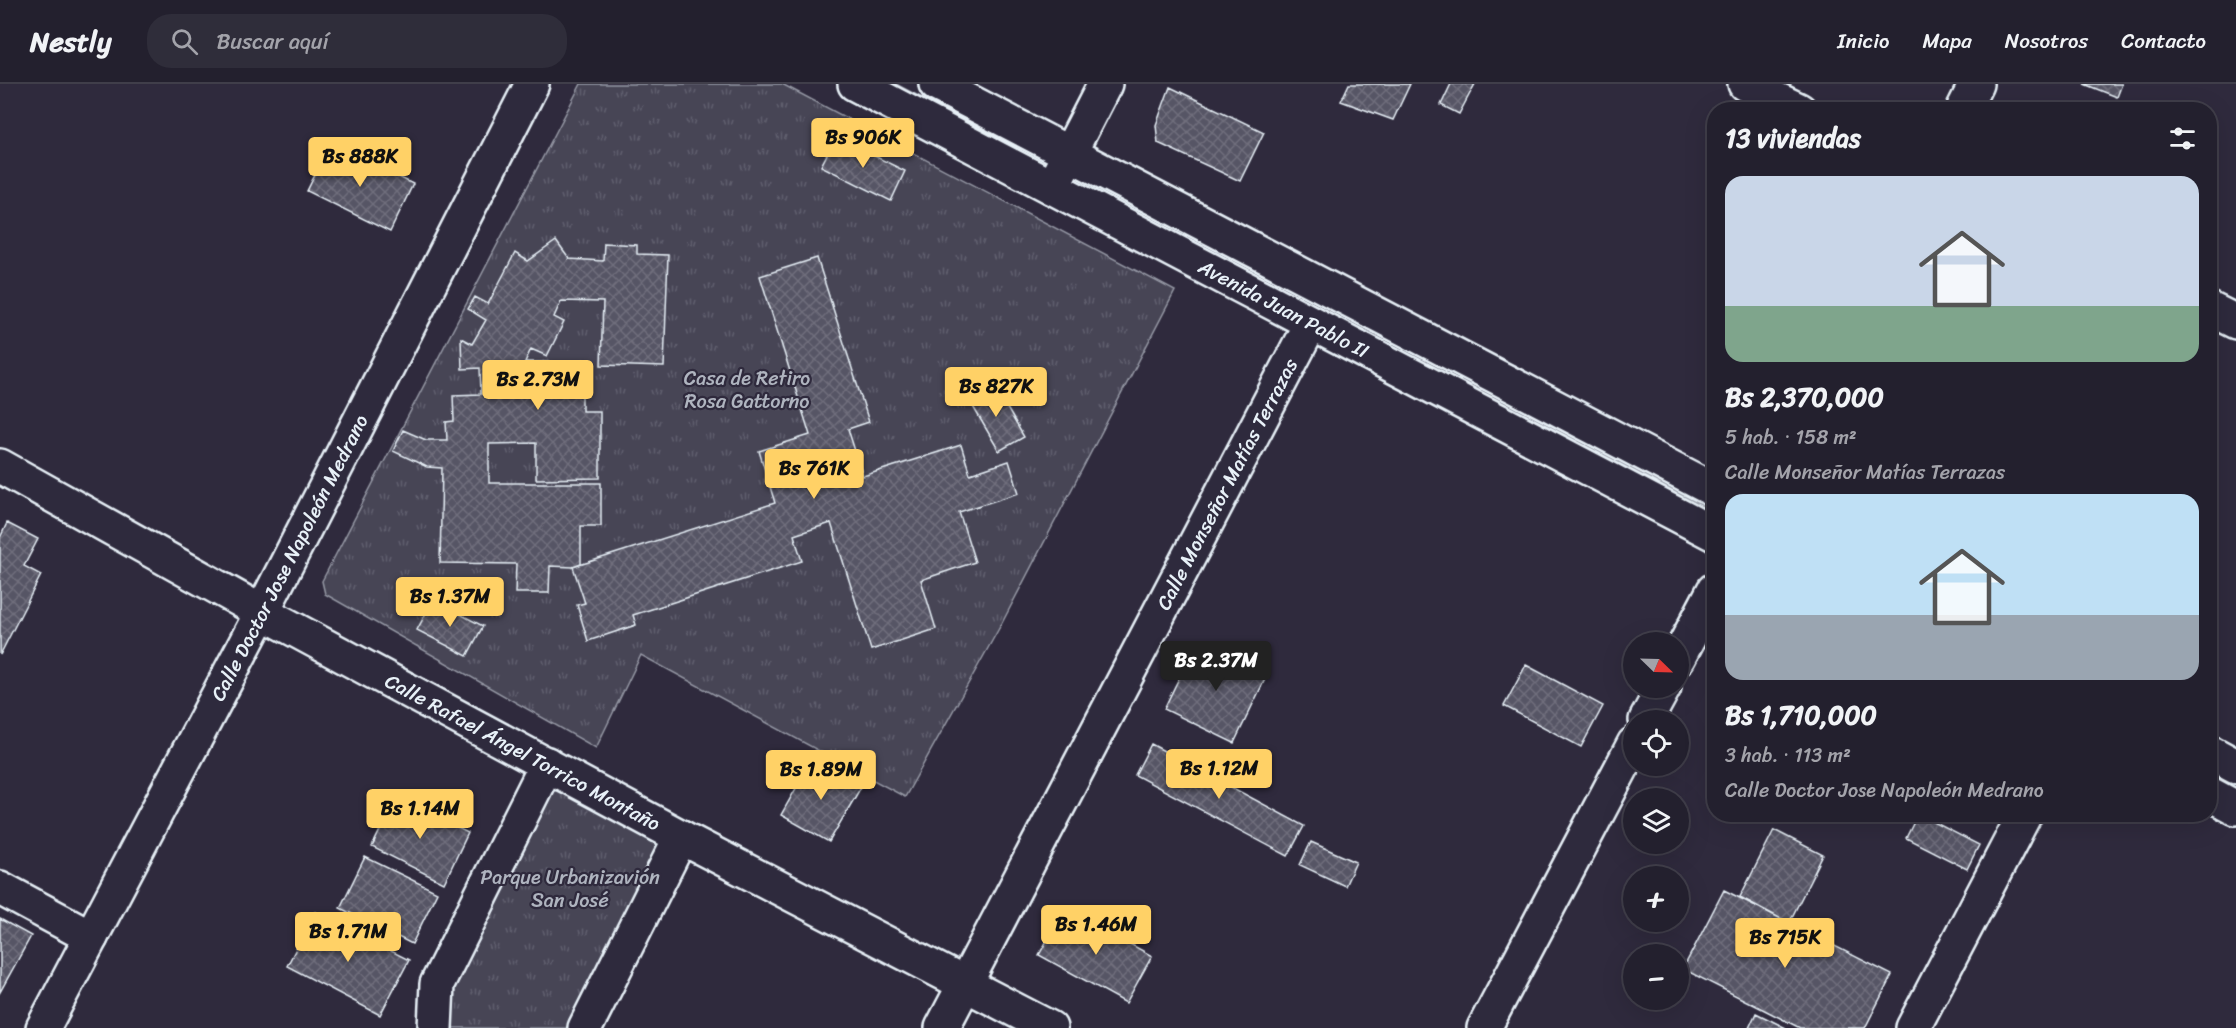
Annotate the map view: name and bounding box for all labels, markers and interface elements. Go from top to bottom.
search box [147,14,567,68]
text: Nestly [30,17,111,66]
text: Buscar aquí [216,22,329,61]
text: Inicio [1837,22,1889,60]
text: Mapa [1922,22,1972,60]
text: Nosotros [2005,22,2088,60]
text: Contacto [2121,22,2206,60]
icon: search [168,25,201,58]
text: 13 viviendas [1725,115,1861,161]
pin: Bs 906K [808,118,918,169]
text: Bs 906K [825,120,901,155]
icon: filters [2166,122,2199,155]
pin: Bs 888K [305,137,415,188]
text: Bs 888K [322,139,398,174]
icon: home [1908,215,2016,323]
street label: Avenida Juan Pablo II [1191,249,1375,368]
street label: Calle Monseñor Matías Terrazas [1147,351,1308,617]
pin: Bs 2.73M [476,360,600,411]
park label: Casa de Retiro Rosa Gattorno [684,361,810,419]
text: Bs 2.73M [496,362,580,397]
pin: Bs 827K [941,367,1051,418]
text: Bs 827K [959,369,1033,404]
text: Bs 2,370,000 [1725,374,1884,420]
street label: Calle Doctor Jose Napoleón Medrano [201,408,378,708]
text: 5 hab. · 158 m² [1725,420,1857,455]
pin: Bs 761K [759,449,869,500]
text: Bs 761K [779,451,849,486]
text: Calle Monseñor Matías Terrazas [1725,455,2005,490]
icon: home [1908,533,2016,641]
pin: Bs 1.37M [388,577,512,628]
text: Bs 1.37M [410,579,490,614]
north arrow [1623,632,1689,698]
map controls [1623,632,1689,1010]
pin: Bs 2.37M [1154,641,1278,692]
text: Bs 2.37M [1174,643,1258,678]
street label: Calle Rafael Ángel Torrico Montaño [378,664,667,841]
text: Bs 1,710,000 [1725,692,1877,738]
button: locate [1623,710,1689,776]
text: 3 hab. · 113 m² [1725,738,1851,773]
pin: Bs 1.12M [1157,749,1281,800]
pin: Bs 1.89M [759,750,883,801]
text: Bs 1.12M [1180,751,1258,786]
text: Bs 1.89M [780,752,862,787]
text: Calle Doctor Jose Napoleón Medrano [1725,773,2044,808]
button: layers [1623,788,1689,854]
pin: Bs 1.14M [358,789,482,840]
text: Bs 1.14M [380,791,460,826]
park label: Parque Urbanizavión San José [480,860,660,918]
button: + [1623,866,1689,932]
pin: Bs 1.46M [1034,905,1158,956]
text: Bs 1.46M [1055,907,1137,942]
pin: Bs 1.71M [286,912,410,963]
text: Bs 1.71M [309,914,387,949]
pin: Bs 715K [1730,918,1840,969]
text: Bs 715K [1749,920,1821,955]
button: − [1623,944,1689,1010]

